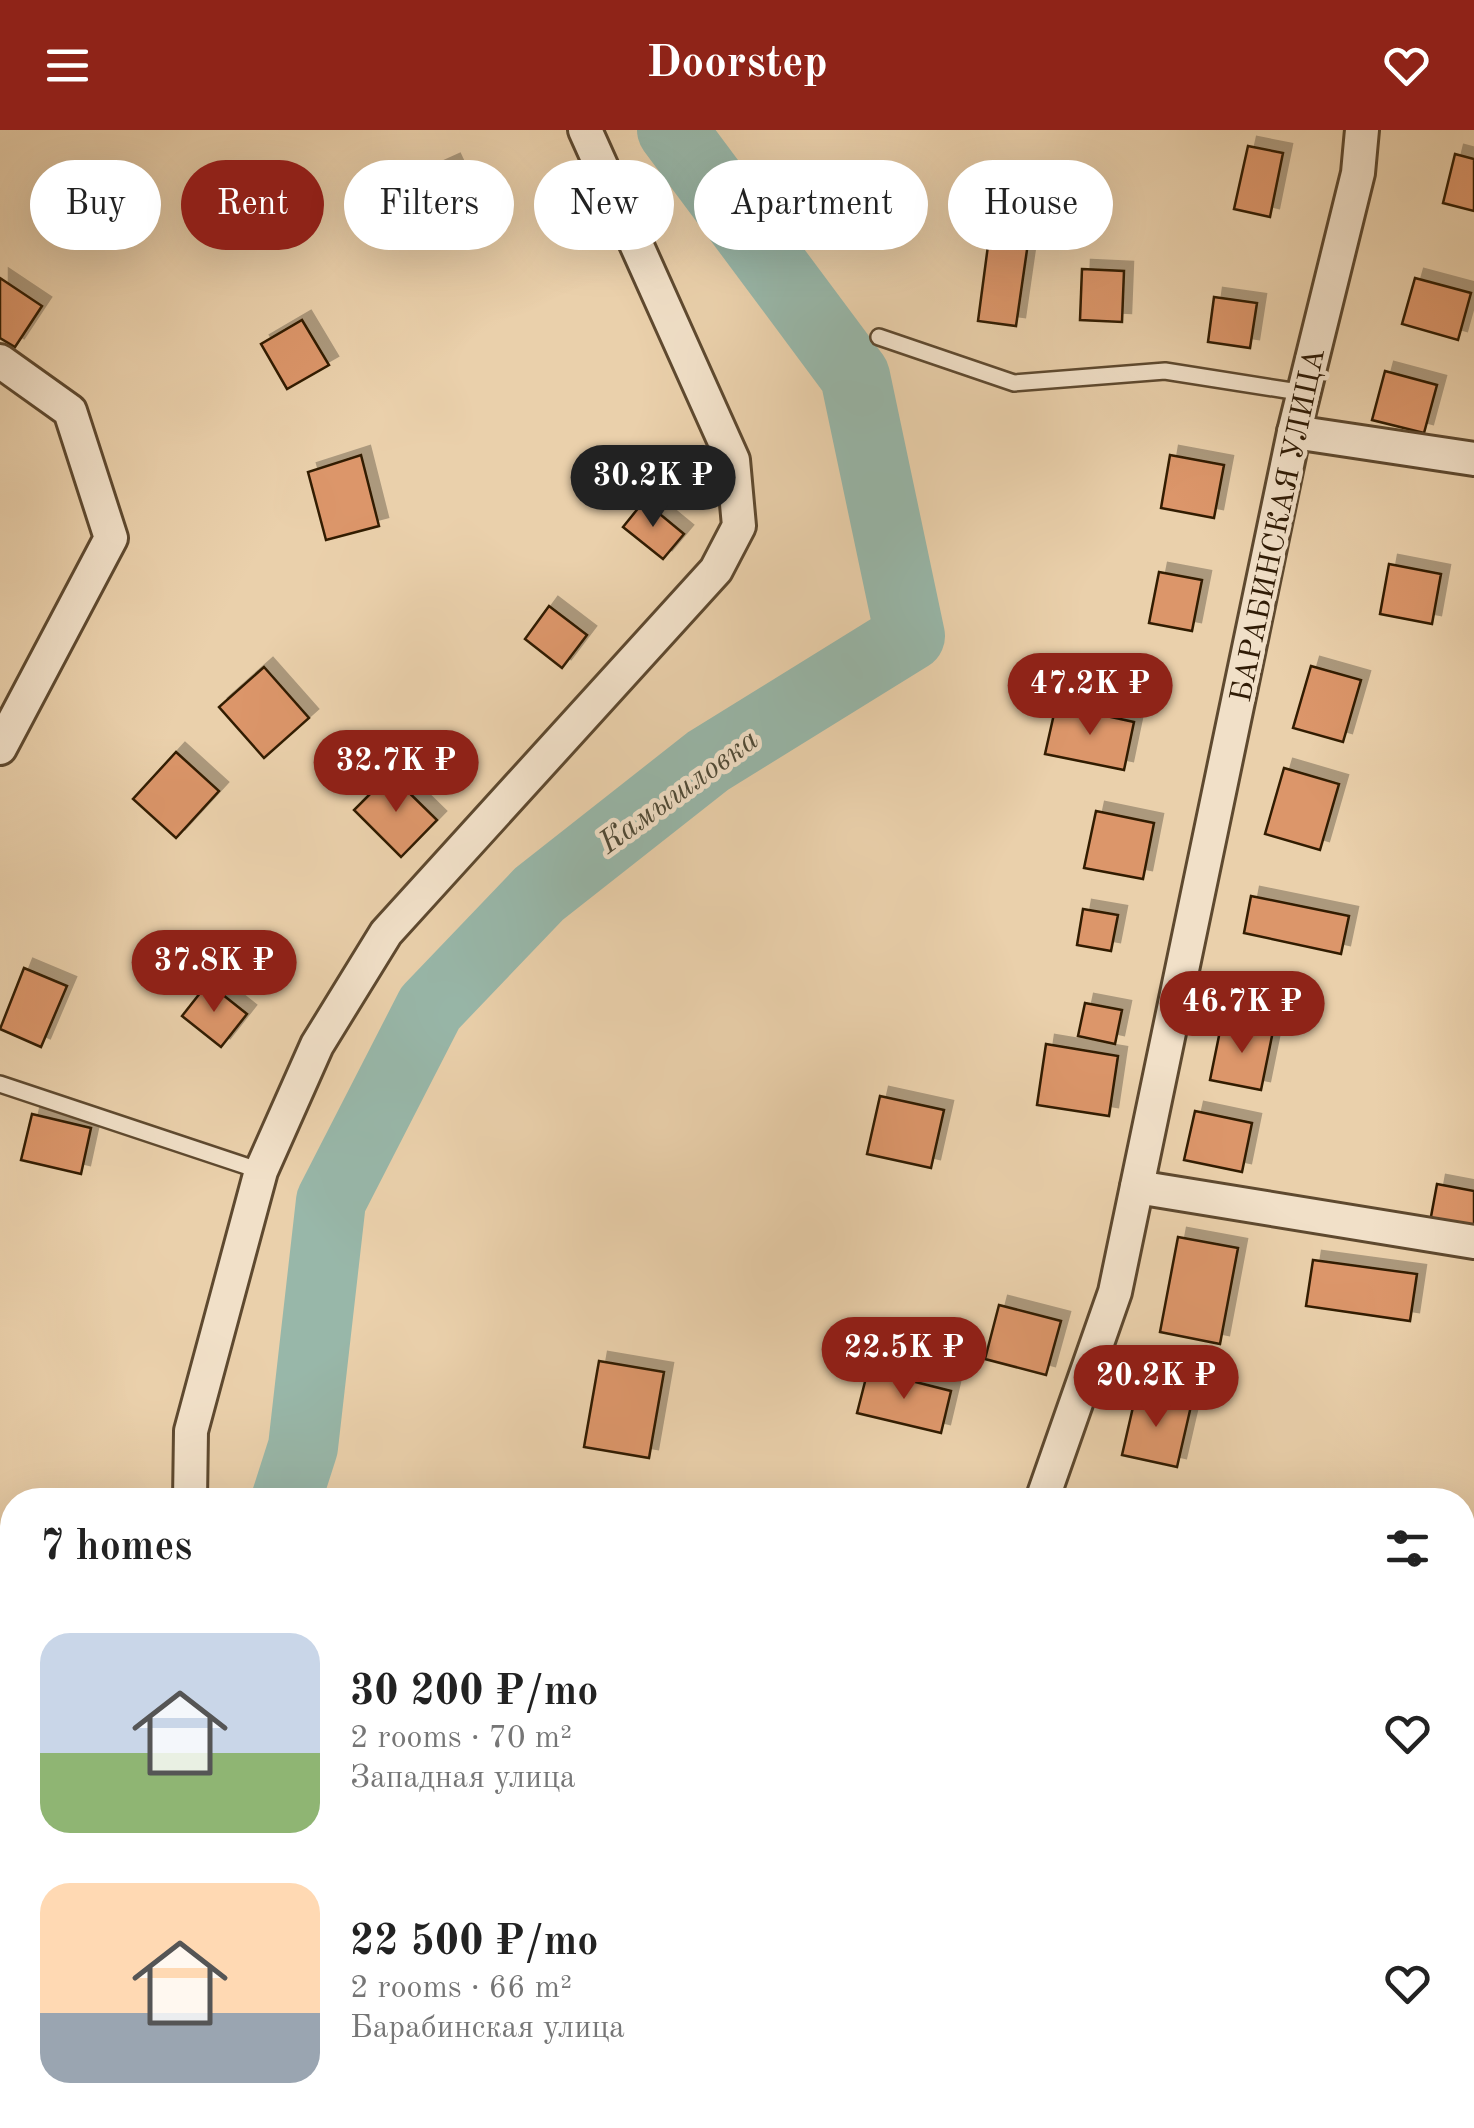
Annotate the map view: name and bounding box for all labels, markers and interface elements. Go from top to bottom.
icon: menu [40,38,95,93]
icon: heart [1379,38,1434,93]
text: Doorstep [646,42,828,87]
chip: Buy [30,160,161,250]
chip: Rent [181,160,324,250]
chip: Filters [344,160,514,250]
chip: New [534,160,674,250]
chip: Apartment [694,160,928,250]
chip: House [948,160,1113,250]
street label: БАРАБИНСКАЯ УЛИЦА [1227,346,1331,705]
pin: 30.2K ₽ [561,445,745,530]
text: 30.2K ₽ [593,461,713,493]
pin: 47.2K ₽ [998,653,1182,738]
text: 47.2K ₽ [1030,669,1150,701]
water label: Камышловка [593,724,765,861]
pin: 32.7K ₽ [304,730,488,815]
text: 32.7K ₽ [336,746,456,778]
pin: 37.8K ₽ [122,930,306,1015]
text: 37.8K ₽ [154,946,274,978]
pin: 46.7K ₽ [1150,971,1334,1056]
text: 46.7K ₽ [1182,987,1302,1019]
pin: 22.5K ₽ [812,1317,996,1402]
text: 22.5K ₽ [844,1333,964,1365]
pin: 20.2K ₽ [1064,1345,1248,1430]
text: 20.2K ₽ [1096,1361,1216,1393]
icon: filters [1380,1521,1435,1576]
text: 7 homes [40,1527,192,1569]
text: 30 200 ₽/mo [350,1672,598,1714]
icon: home [120,1673,240,1793]
icon: heart [1380,1706,1435,1761]
text: 2 rooms · 70 m² [350,1723,572,1755]
text: Западная улица [350,1763,576,1795]
text: 22 500 ₽/mo [350,1922,598,1964]
icon: home [120,1923,240,2043]
icon: heart [1380,1956,1435,2011]
text: 2 rooms · 66 m² [350,1973,572,2005]
text: Барабинская улица [350,2013,625,2045]

